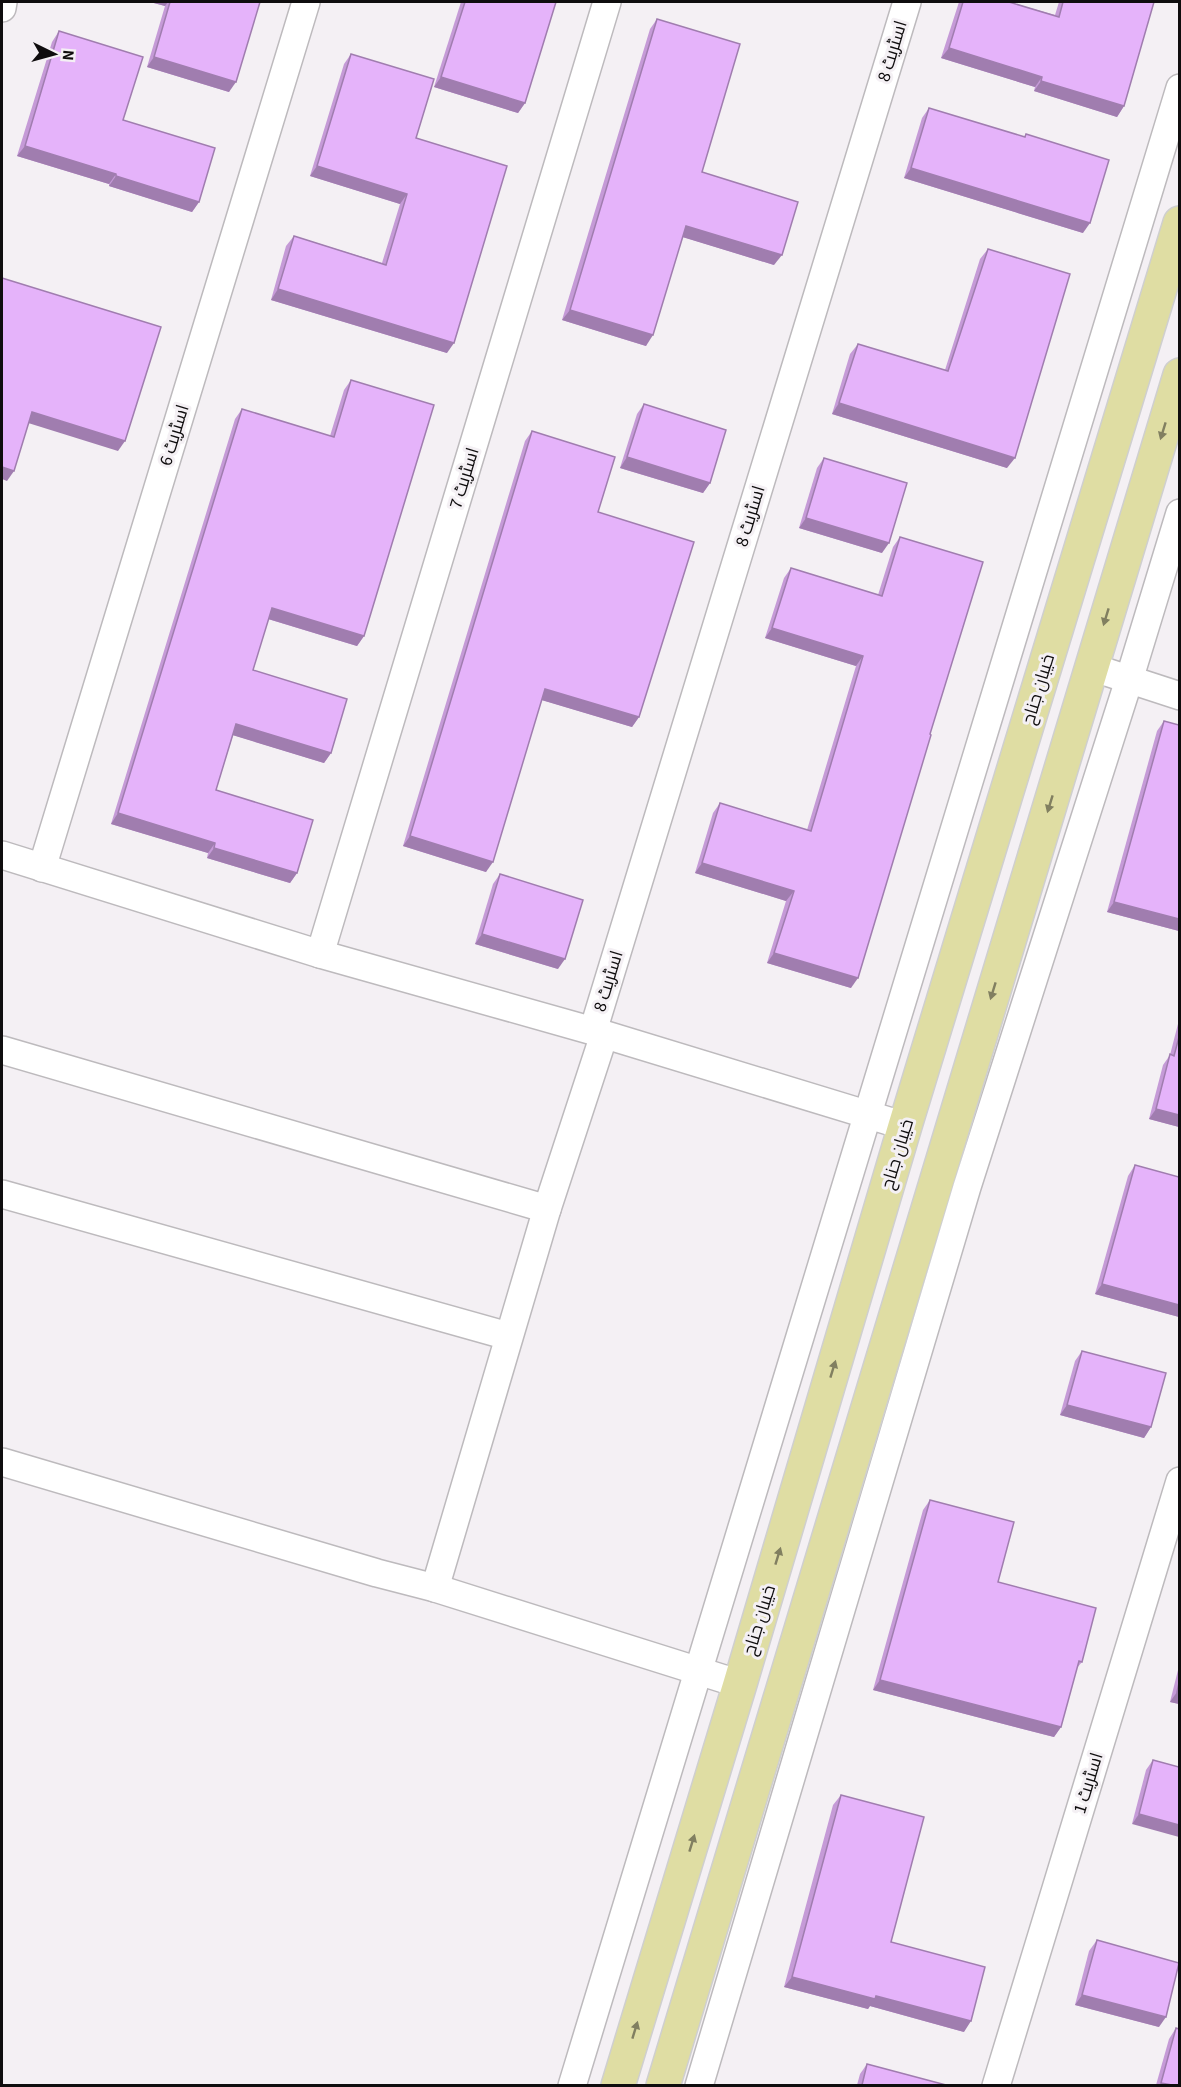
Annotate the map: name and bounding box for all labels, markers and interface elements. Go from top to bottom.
street label: اسٹریٹ 8 [871,18,914,85]
north arrow [24,24,84,84]
text: N [57,49,79,61]
street label: اسٹریٹ 6 [153,402,196,469]
one-way arrow [1158,422,1167,440]
street label: اسٹریٹ 7 [443,445,486,512]
street label: اسٹریٹ 8 [729,483,772,550]
one-way arrow [1101,609,1110,627]
street label: خیبان جناح [1016,651,1061,727]
one-way arrow [1045,795,1054,813]
street label: اسٹریٹ 8 [587,948,630,1015]
one-way arrow [988,982,997,1000]
street label: خیبان جناح [875,1116,920,1192]
one-way arrow [829,1360,838,1378]
one-way arrow [774,1547,783,1565]
street label: خیبان جناح [737,1582,782,1658]
street label: اسٹریٹ 1 [1067,1750,1110,1817]
one-way arrow [687,1834,697,1852]
one-way arrow [631,2020,640,2038]

